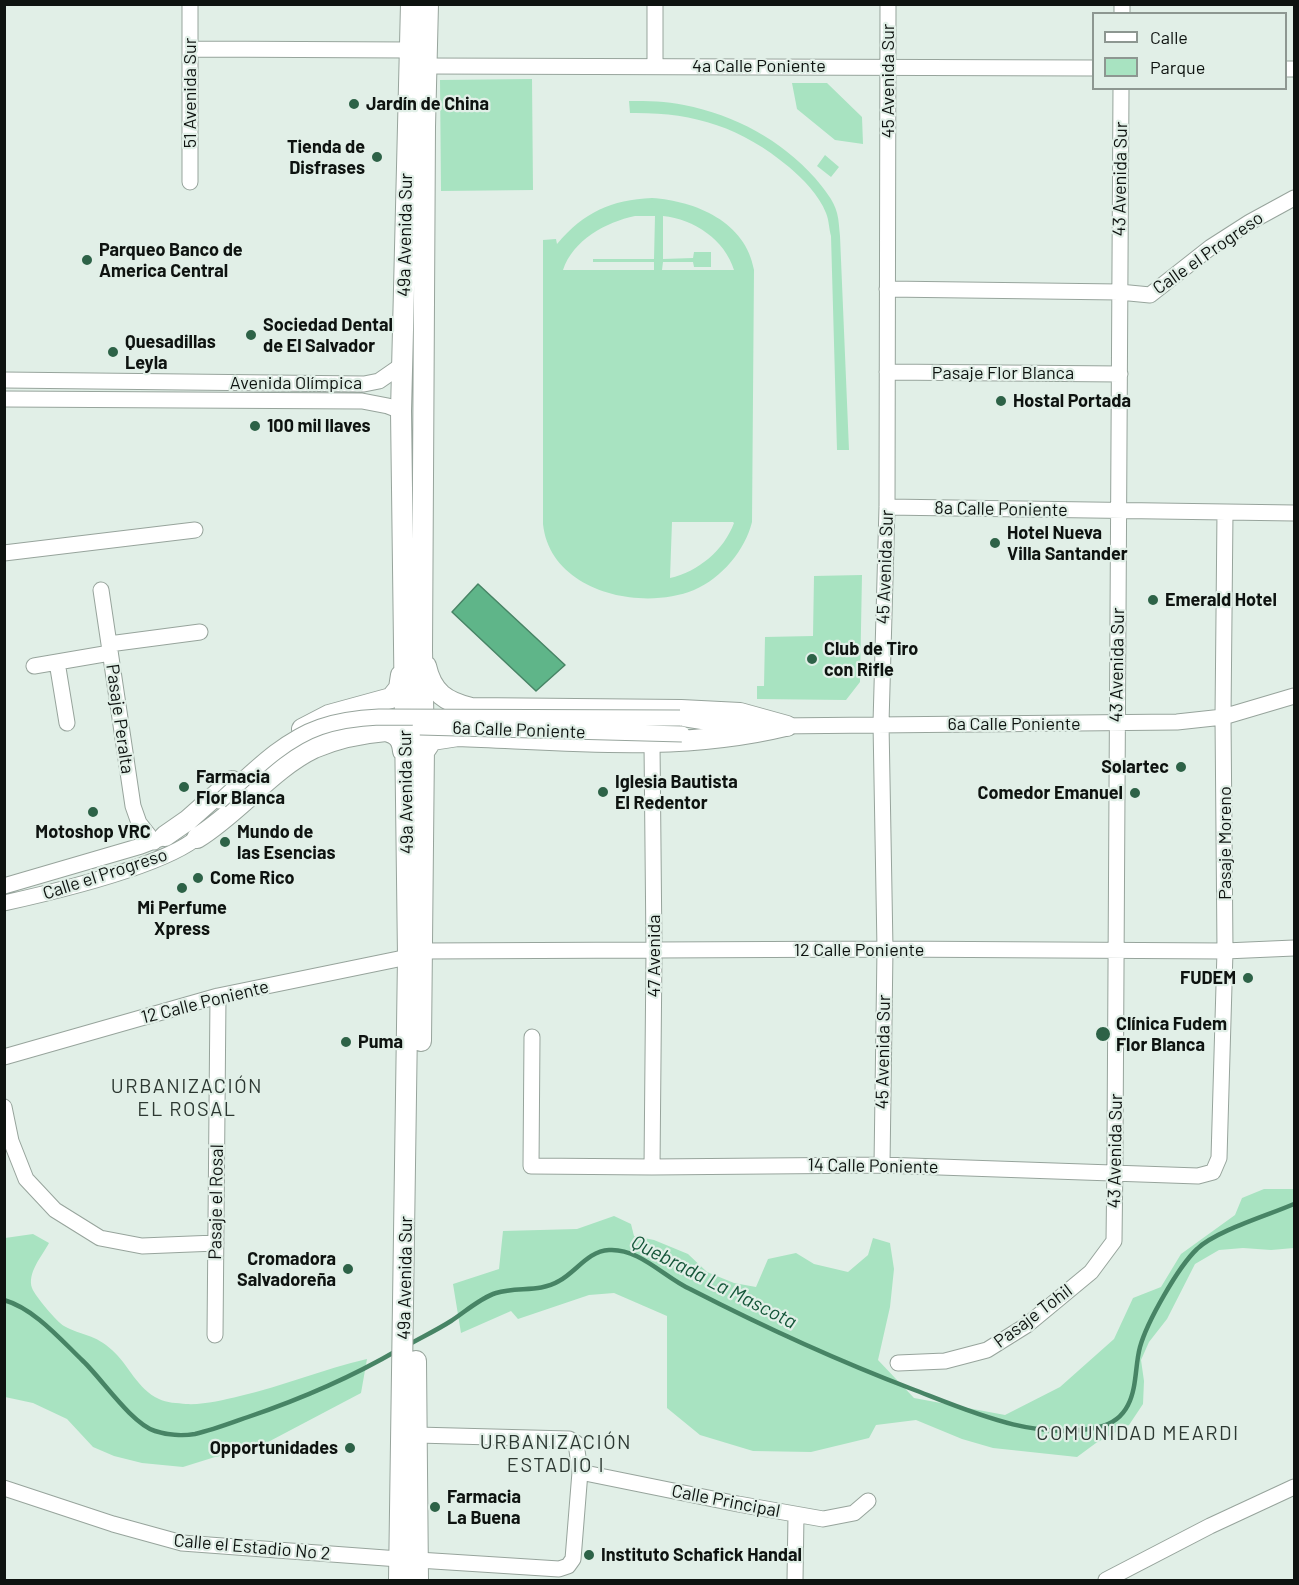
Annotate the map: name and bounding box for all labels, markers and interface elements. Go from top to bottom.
legend [1092,12,1287,90]
street label: 45 Avenida Sur [877,24,899,138]
text: Calle [1150,26,1188,48]
street label: 51 Avenida Sur [179,38,201,148]
street label: 4a Calle Poniente [692,55,826,77]
text: Parque [1150,56,1205,78]
place label: Jardín de China [366,93,489,115]
marker: Jardín de China [347,97,361,111]
street label: 43 Avenida Sur [1108,121,1132,237]
place label: Tienda de Disfrases [287,136,365,178]
marker: Tienda de Disfrases [370,150,384,164]
street label: 49a Avenida Sur [393,173,417,297]
street label: Calle el Progreso [1149,207,1267,299]
place label: Parqueo Banco de America Central [99,239,243,282]
marker: Parqueo Banco de America Central [80,253,94,267]
place label: Sociedad Dental de El Salvador [263,314,393,356]
marker: Sociedad Dental de El Salvador [244,328,258,342]
place label: Quesadillas Leyla [125,331,216,374]
marker: Quesadillas Leyla [106,345,120,359]
street label: Pasaje Flor Blanca [932,362,1074,384]
street label: Avenida Olímpica [230,372,362,394]
place label: Hostal Portada [1013,390,1131,412]
marker: Hostal Portada [994,394,1008,408]
place label: 100 mil llaves [267,415,371,437]
marker: 100 mil llaves [248,419,262,433]
street label: 8a Calle Poniente [934,497,1068,521]
street label: 45 Avenida Sur [872,509,898,625]
place label: Hotel Nueva Villa Santander [1007,522,1128,564]
marker: Hotel Nueva Villa Santander [988,536,1002,550]
place label: Emerald Hotel [1165,589,1277,611]
marker: Emerald Hotel [1146,593,1160,607]
street label: 43 Avenida Sur [1105,607,1129,723]
place label: Club de Tiro con Rifle [824,638,918,680]
marker: Club de Tiro con Rifle [805,652,819,666]
street label: Pasaje Peralta [102,663,138,775]
street label: 6a Calle Poniente [947,713,1081,735]
street label: 6a Calle Poniente [452,717,586,743]
street label: 49a Avenida Sur [394,730,418,854]
place label: Solartec [1101,756,1169,778]
marker: Solartec [1174,760,1188,774]
place label: Farmacia Flor Blanca [196,766,285,808]
place label: Iglesia Bautista El Redentor [615,771,738,814]
marker: Farmacia Flor Blanca [177,780,191,794]
place label: Comedor Emanuel [978,782,1123,804]
marker: Iglesia Bautista El Redentor [596,785,610,799]
marker: Comedor Emanuel [1128,786,1142,800]
street label: Pasaje Moreno [1214,786,1236,900]
marker: Motoshop VRC [86,805,100,819]
place label: Motoshop VRC [35,821,151,843]
place label: Mundo de las Esencias [237,821,335,864]
marker: Mundo de las Esencias [218,835,232,849]
street label: Calle el Progreso [40,844,170,904]
place label: Come Rico [210,867,295,889]
marker: Come Rico [191,871,205,885]
marker: Mi Perfume Xpress [175,881,189,895]
place label: Mi Perfume Xpress [137,897,227,940]
street label: 47 Avenida [643,914,665,998]
street label: 12 Calle Poniente [794,939,924,961]
place label: FUDEM [1180,967,1236,989]
marker: FUDEM [1241,971,1255,985]
street label: 12 Calle Poniente [139,976,271,1028]
street label: 45 Avenida Sur [871,994,895,1110]
place label: Clínica Fudem Flor Blanca [1116,1013,1227,1056]
marker: Clínica Fudem Flor Blanca [1094,1025,1112,1043]
place label: Puma [358,1031,403,1053]
marker: Puma [339,1035,353,1049]
district label: URBANIZACIÓN EL ROSAL [111,1074,263,1121]
street label: 43 Avenida Sur [1103,1093,1127,1209]
street label: Pasaje el Rosal [204,1144,228,1260]
street label: 14 Calle Poniente [807,1154,939,1178]
street label: 49a Avenida Sur [393,1216,417,1340]
water label: Quebrada La Mascota [627,1230,801,1334]
place label: Cromadora Salvadoreña [237,1248,336,1290]
marker: Cromadora Salvadoreña [341,1262,355,1276]
street label: Pasaje Tohil [990,1280,1076,1352]
district label: COMUNIDAD MEARDI [1036,1421,1240,1445]
district label: URBANIZACIÓN ESTADIO I [480,1430,632,1477]
place label: Opportunidades [210,1437,338,1459]
marker: Opportunidades [343,1441,357,1455]
street label: Calle Principal [670,1480,782,1522]
place label: Farmacia La Buena [447,1486,521,1528]
marker: Farmacia La Buena [428,1500,442,1514]
street label: Calle el Estadio No 2 [173,1529,331,1565]
place label: Instituto Schafick Handal [601,1544,802,1566]
marker: Instituto Schafick Handal [582,1548,596,1562]

